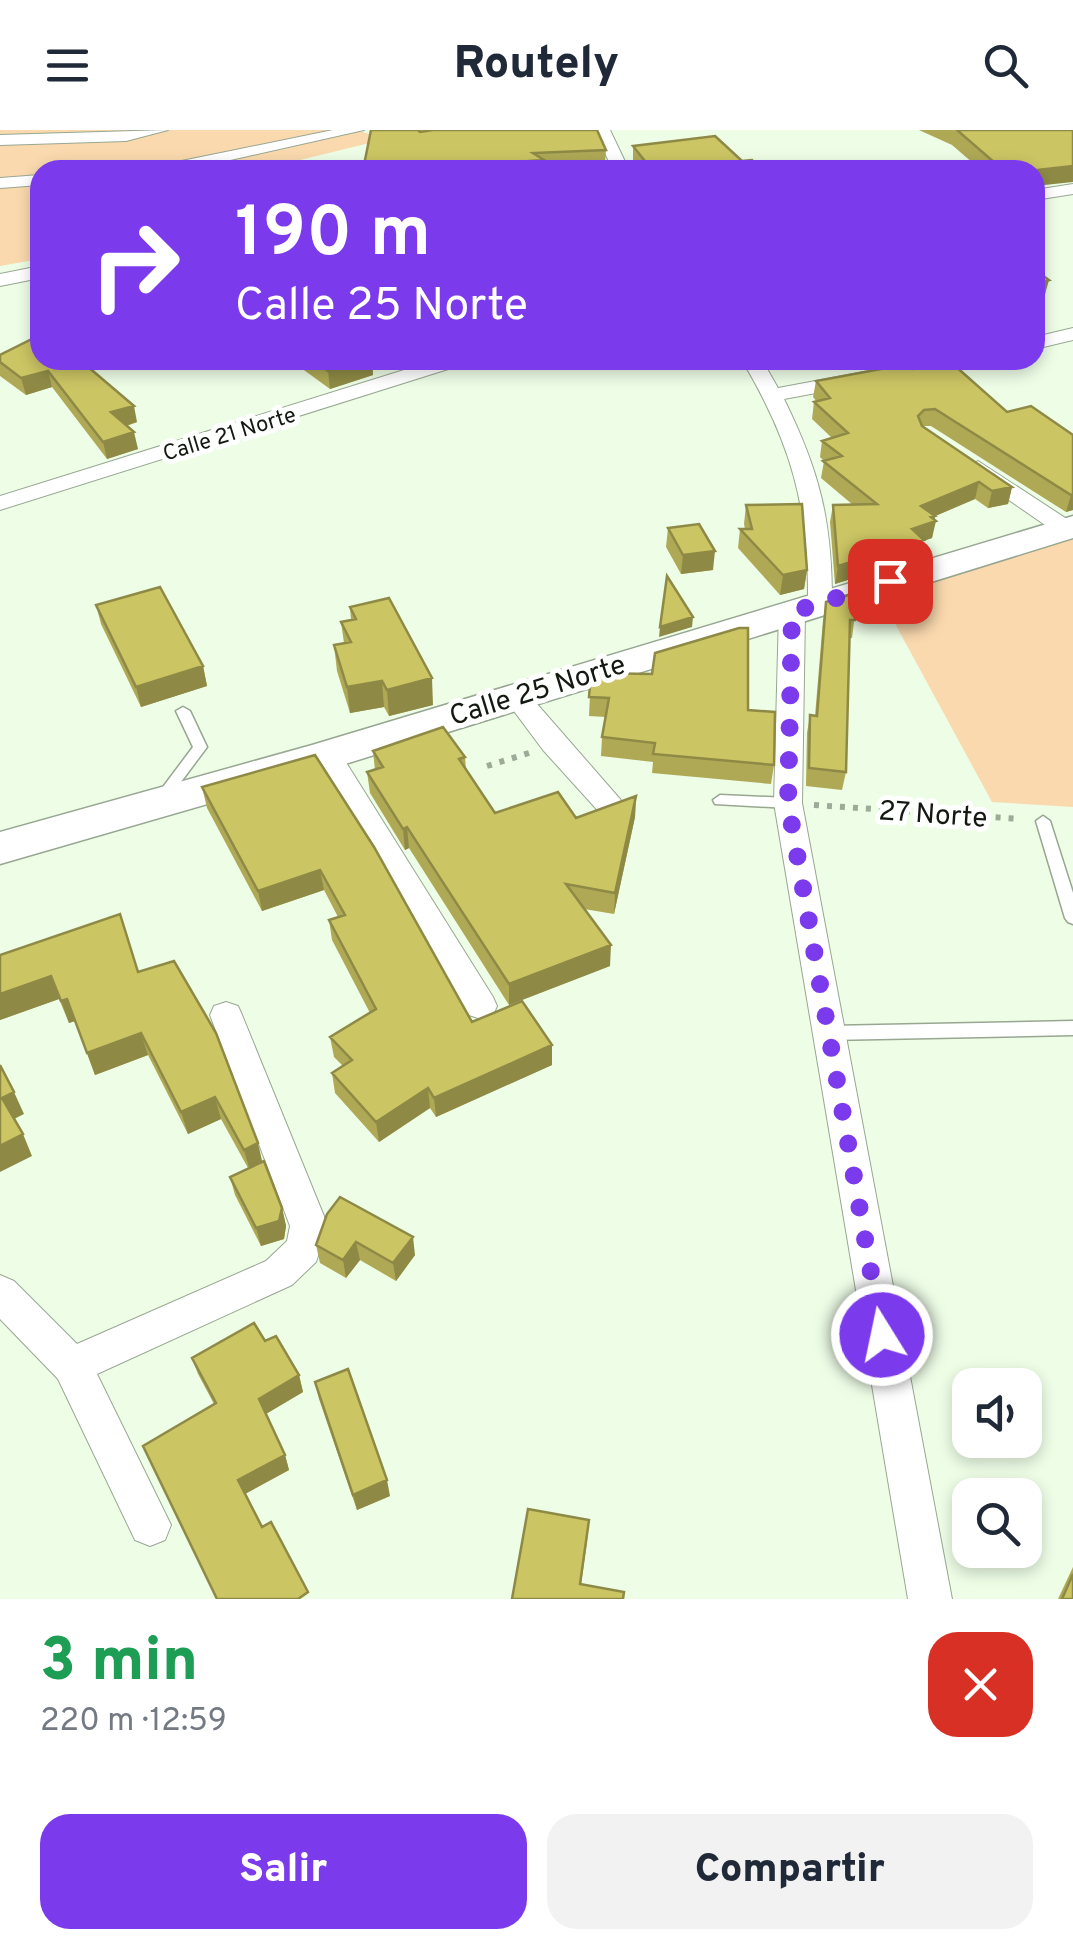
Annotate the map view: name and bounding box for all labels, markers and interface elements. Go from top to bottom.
text: Routely [454,37,619,94]
icon: menu [40,38,95,93]
icon: search [978,38,1033,93]
text: 190 m [235,192,431,281]
icon: right [70,200,200,330]
text: Calle 25 Norte [235,279,528,336]
street label: Calle 21 Norte [160,402,300,468]
pin [848,539,933,624]
icon: arrive [863,554,918,609]
street label: Calle 25 Norte [445,648,630,736]
street label: 27 Norte [877,794,988,838]
position arrow [830,1283,934,1387]
map controls [952,1368,1042,1568]
button: sound [952,1368,1042,1458]
button: search [952,1478,1042,1568]
text: 3 min [40,1626,198,1702]
button: close [928,1632,1033,1737]
text: 220 m · 12:59 [40,1702,227,1742]
button: Salir [40,1814,527,1929]
button: Compartir [547,1814,1033,1929]

